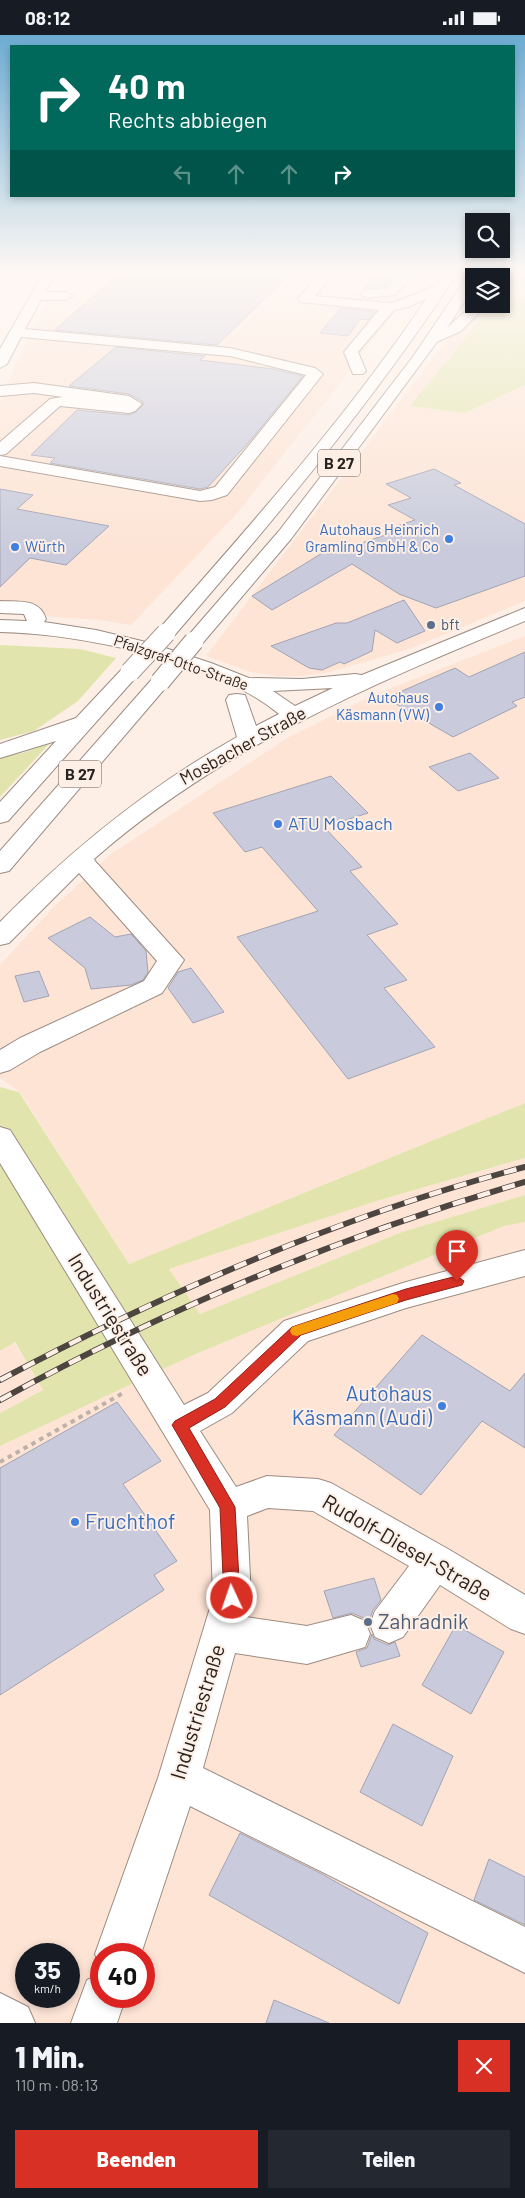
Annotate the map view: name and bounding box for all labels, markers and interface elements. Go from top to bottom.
text: 08:12 [25,6,70,29]
text: 40 m [108,64,185,106]
icon: right [25,65,90,130]
text: Rechts abbiegen [108,106,267,132]
icon: left [169,160,197,188]
icon: ahead [222,160,250,188]
icon: ahead [275,160,303,188]
icon: right [328,160,356,188]
map controls [465,213,510,313]
button: search [465,213,510,258]
button: layers [465,268,510,313]
road number: B 27 [318,449,360,477]
place label: Autohaus Heinrich Gramling GmbH & Co [305,520,439,555]
marker: Autohaus Heinrich Gramling GmbH & Co [443,533,455,545]
place label: Würth [25,537,65,555]
marker: Würth [9,541,21,553]
place label: bft [441,615,460,633]
marker: bft [425,619,437,631]
street label: Pfalzgraf-Otto-Straße [112,631,251,694]
place label: Autohaus Käsmann (VW) [336,688,429,723]
street label: Mosbacher Straße [175,701,310,789]
marker: Autohaus Käsmann (VW) [433,701,445,713]
road number: B 27 [59,761,101,787]
place label: ATU Mosbach [288,812,393,834]
marker: ATU Mosbach [272,818,284,830]
pin [436,1230,478,1281]
icon: arrive [443,1237,471,1265]
street label: Industriestraße [64,1248,159,1380]
place label: Autohaus Käsmann (Audi) [292,1380,433,1429]
marker: Autohaus Käsmann (Audi) [436,1400,448,1412]
street label: Rudolf-Diesel-Straße [319,1488,497,1605]
place label: Fruchthof [85,1508,175,1533]
marker: Fruchthof [69,1516,81,1528]
position arrow [205,1571,257,1623]
place label: Zahradnik [378,1608,469,1633]
marker: Zahradnik [362,1616,374,1628]
street label: Industriestraße [164,1641,229,1782]
speed limit sign: 40 [90,1943,155,2008]
text: 35 [34,1954,61,1984]
text: km/h [34,1981,61,1995]
text: 1 Min. [15,2038,85,2074]
button: close [458,2040,510,2092]
text: 110 m · 08:13 [15,2075,98,2094]
button: Beenden [15,2130,258,2188]
button: Teilen [268,2130,510,2188]

